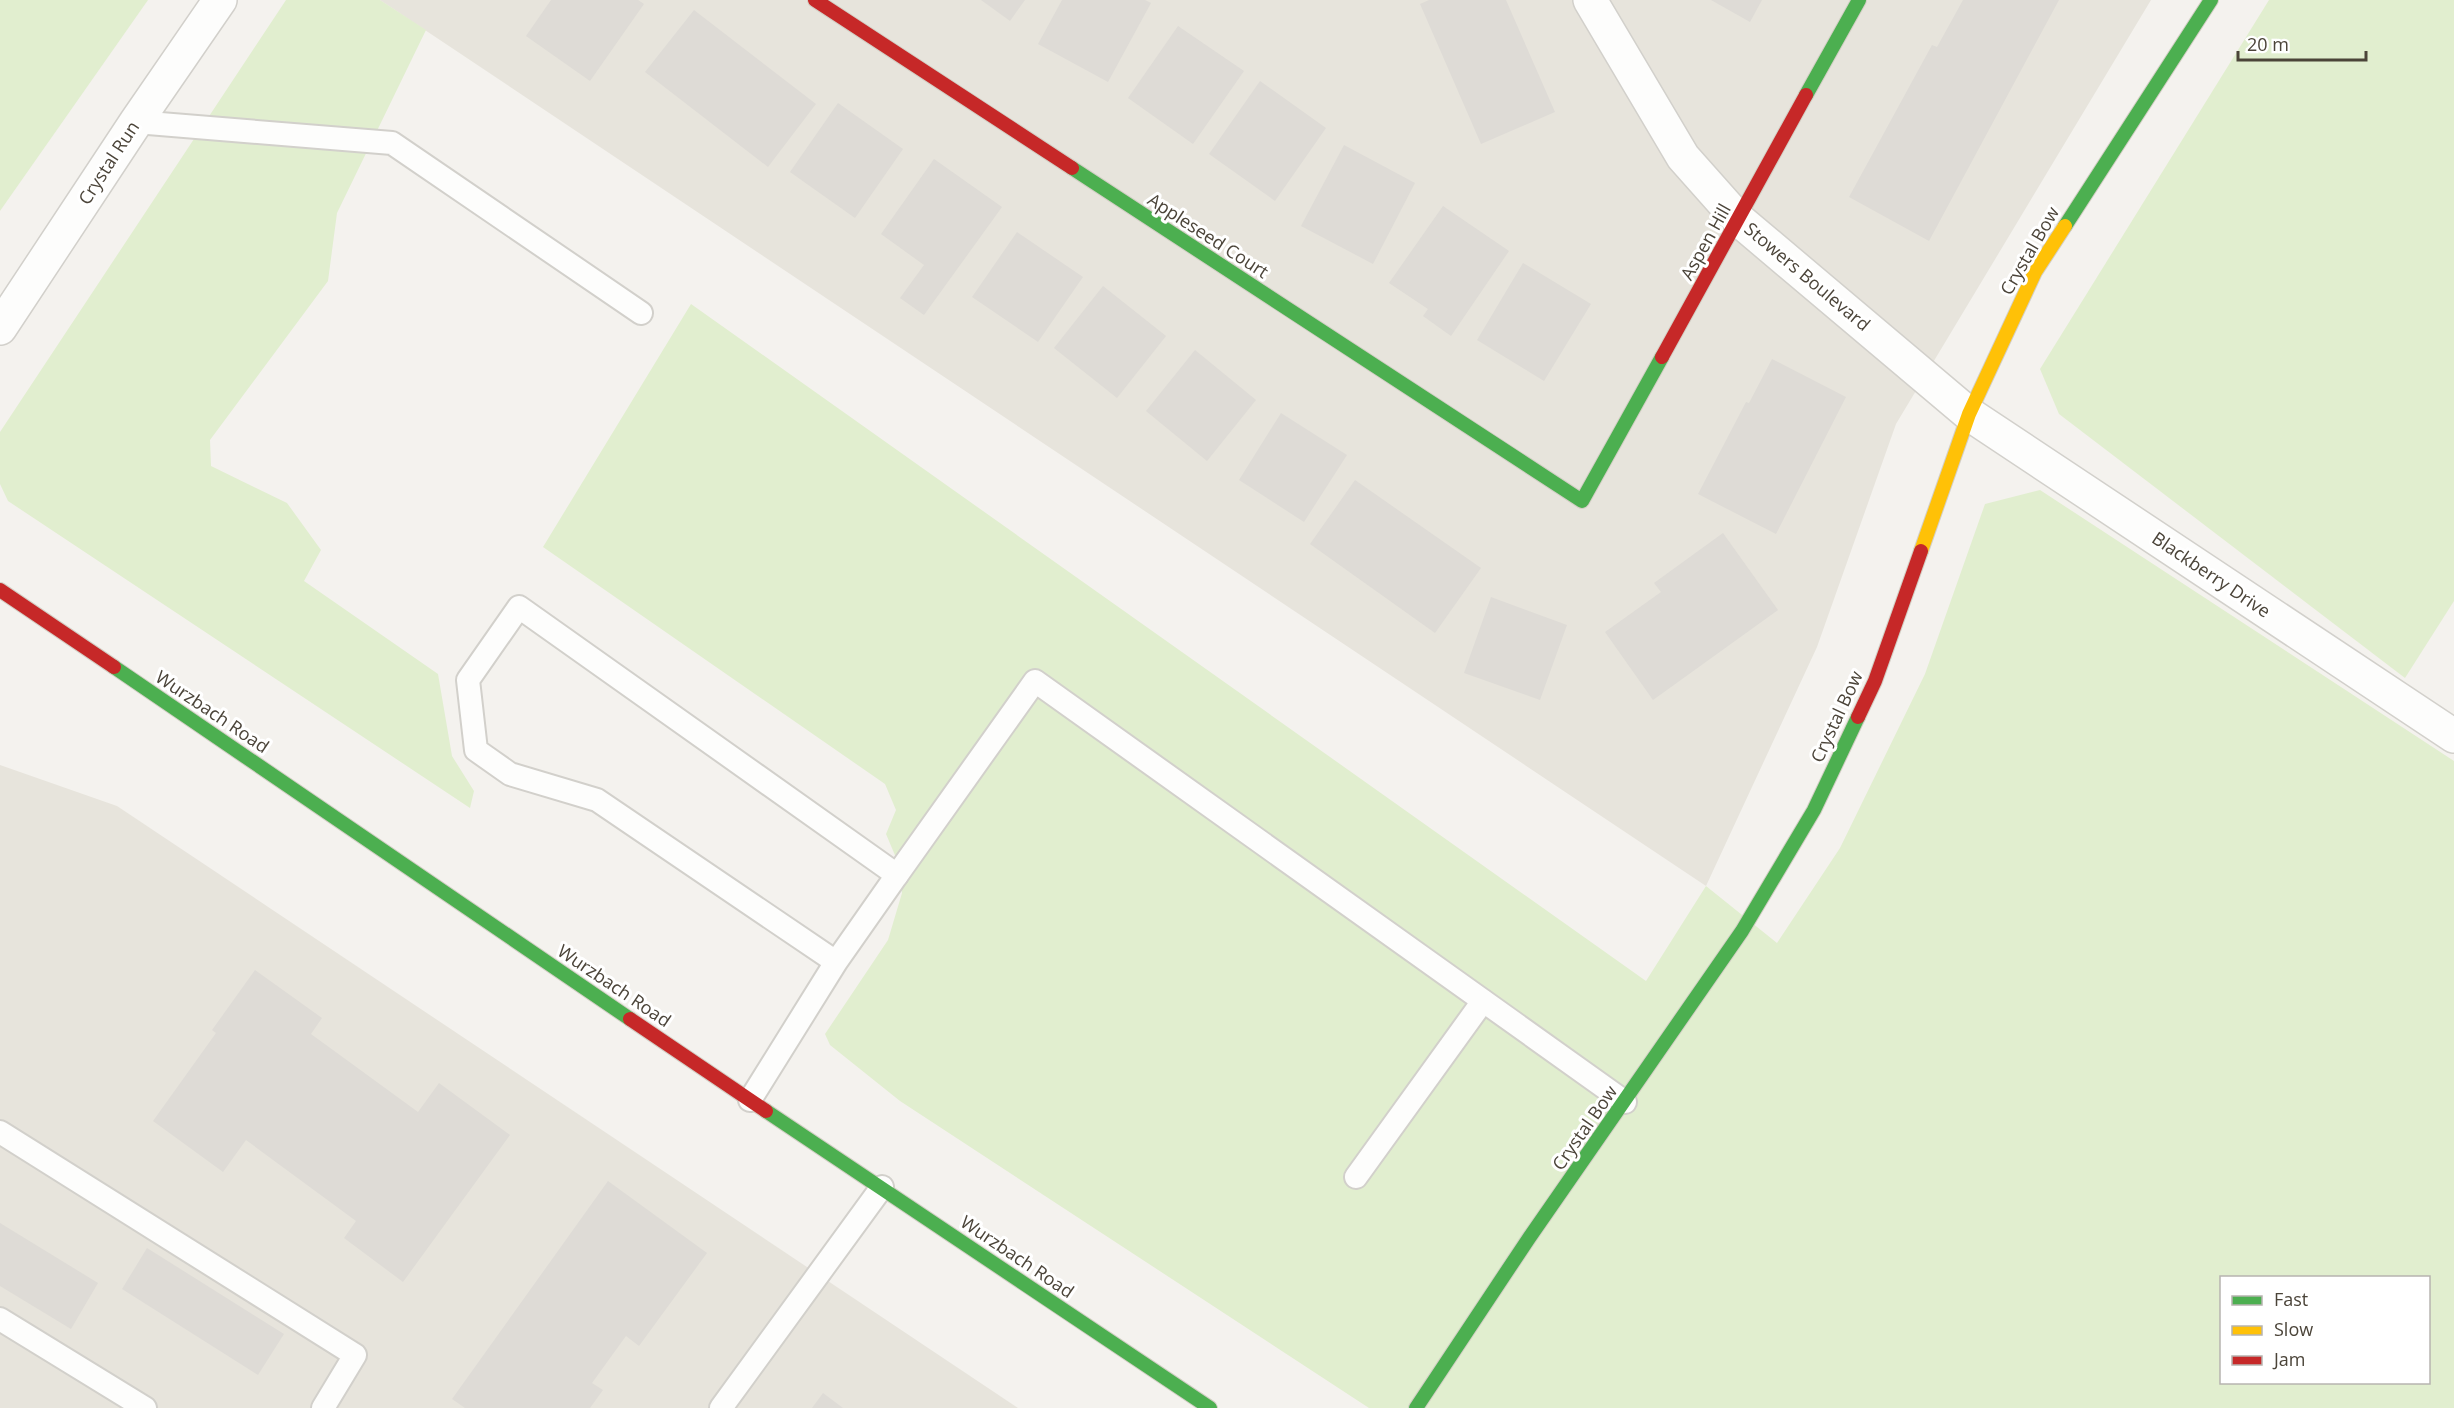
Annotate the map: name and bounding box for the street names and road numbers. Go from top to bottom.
street label: Crystal Run [72,116,144,209]
street label: Appleseed Court [1143,187,1274,283]
street label: Aspen Hill [1674,199,1736,284]
street label: Crystal Bow [1994,202,2064,299]
street label: Stowers Boulevard [1740,216,1876,336]
street label: Blackberry Drive [2148,526,2275,623]
street label: Wurzbach Road [151,664,274,758]
street label: Crystal Bow [1804,667,1868,766]
street label: Wurzbach Road [553,938,676,1032]
street label: Crystal Bow [1546,1080,1622,1175]
street label: Wurzbach Road [956,1209,1079,1303]

